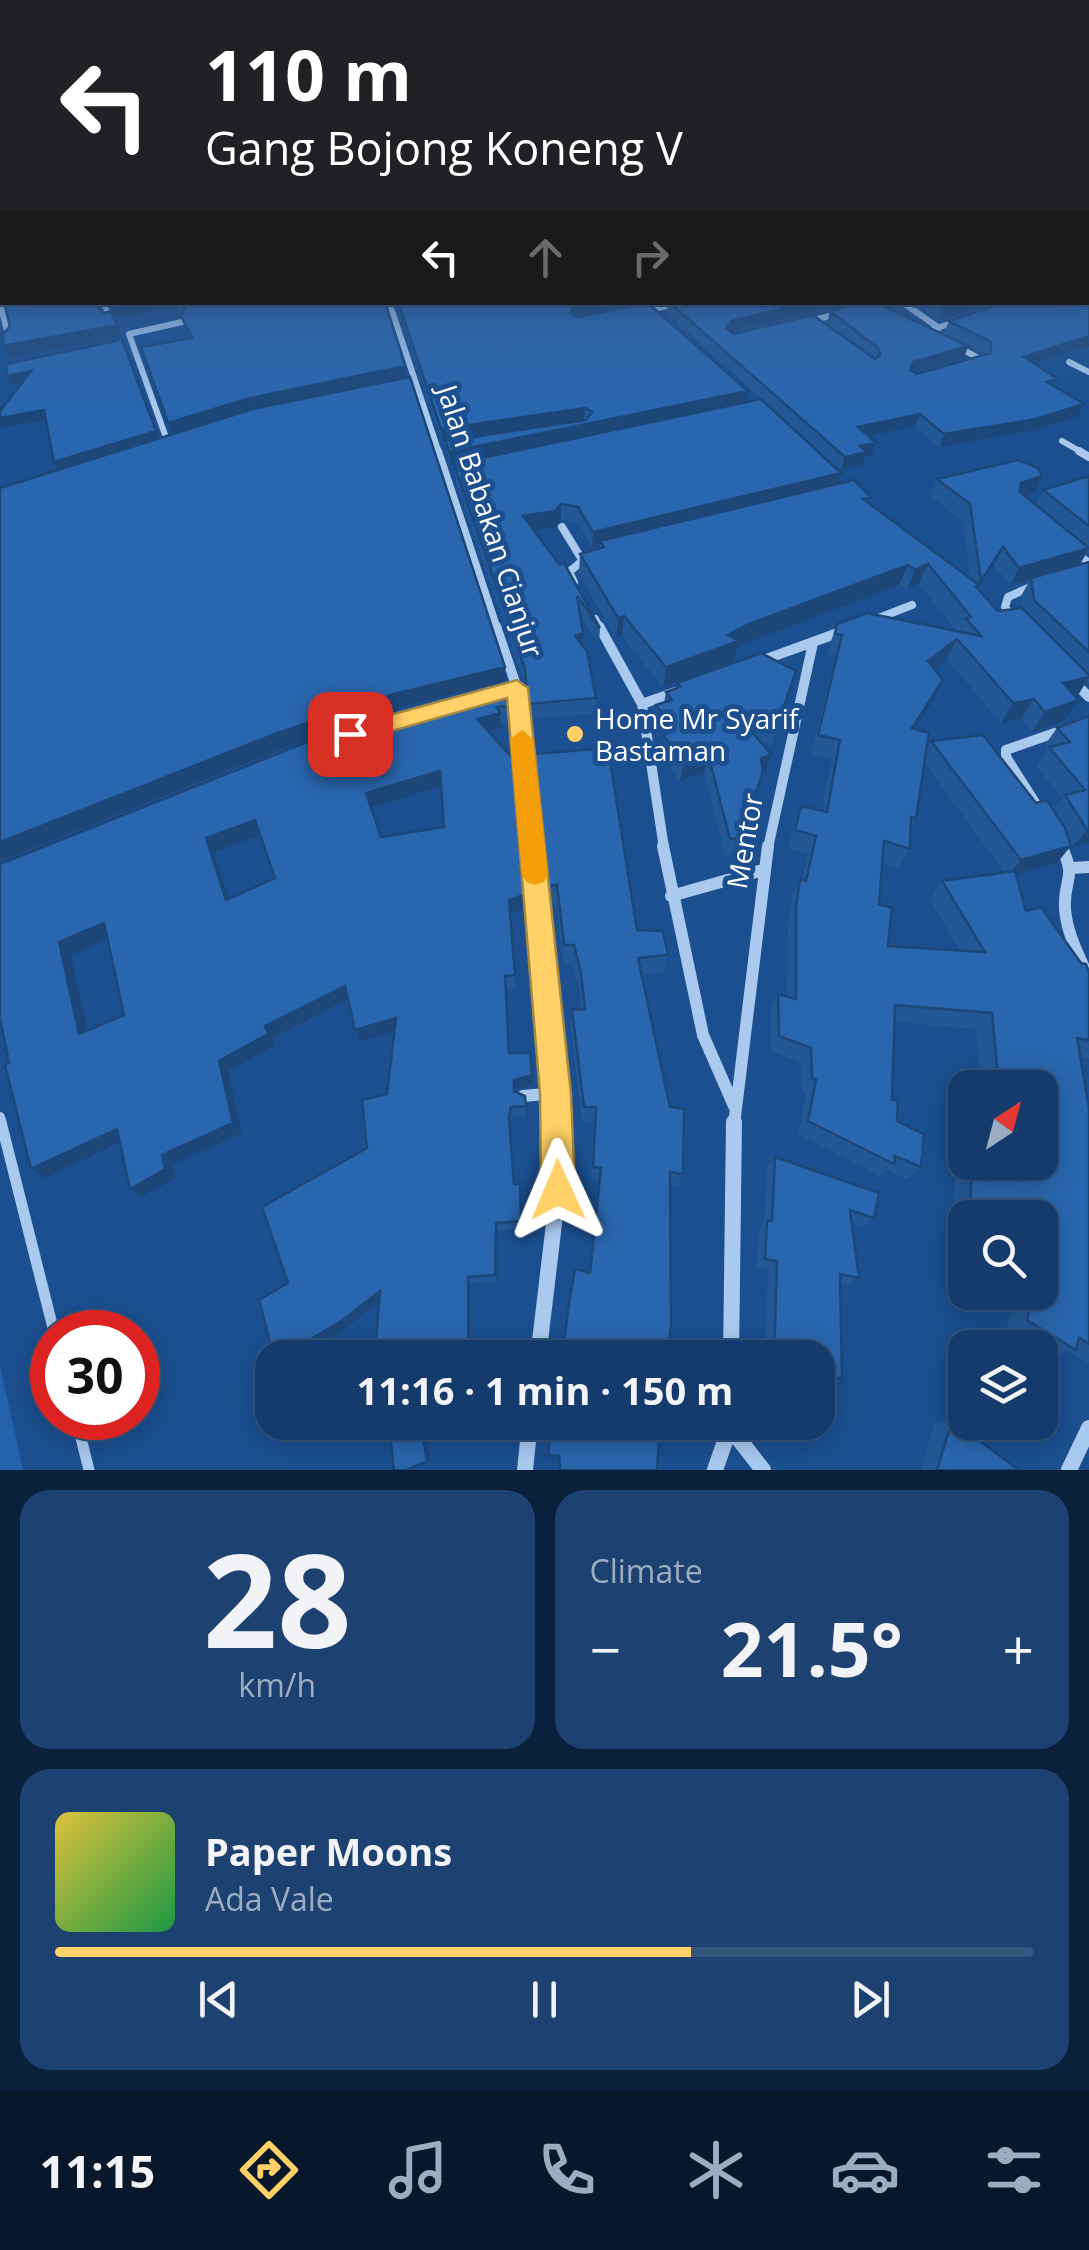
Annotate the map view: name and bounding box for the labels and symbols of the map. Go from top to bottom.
street label: Jalan Babakan Cianjur [428,377,553,663]
pin [308,692,393,777]
place label: Home Mr Syarif Bastaman [595,699,800,769]
marker: Home Mr Syarif Bastaman [564,723,586,745]
street label: Mentor [717,790,771,892]
north arrow [948,1070,1058,1180]
position arrow [506,1138,610,1242]
speed limit sign: 30 [30,1310,160,1440]

